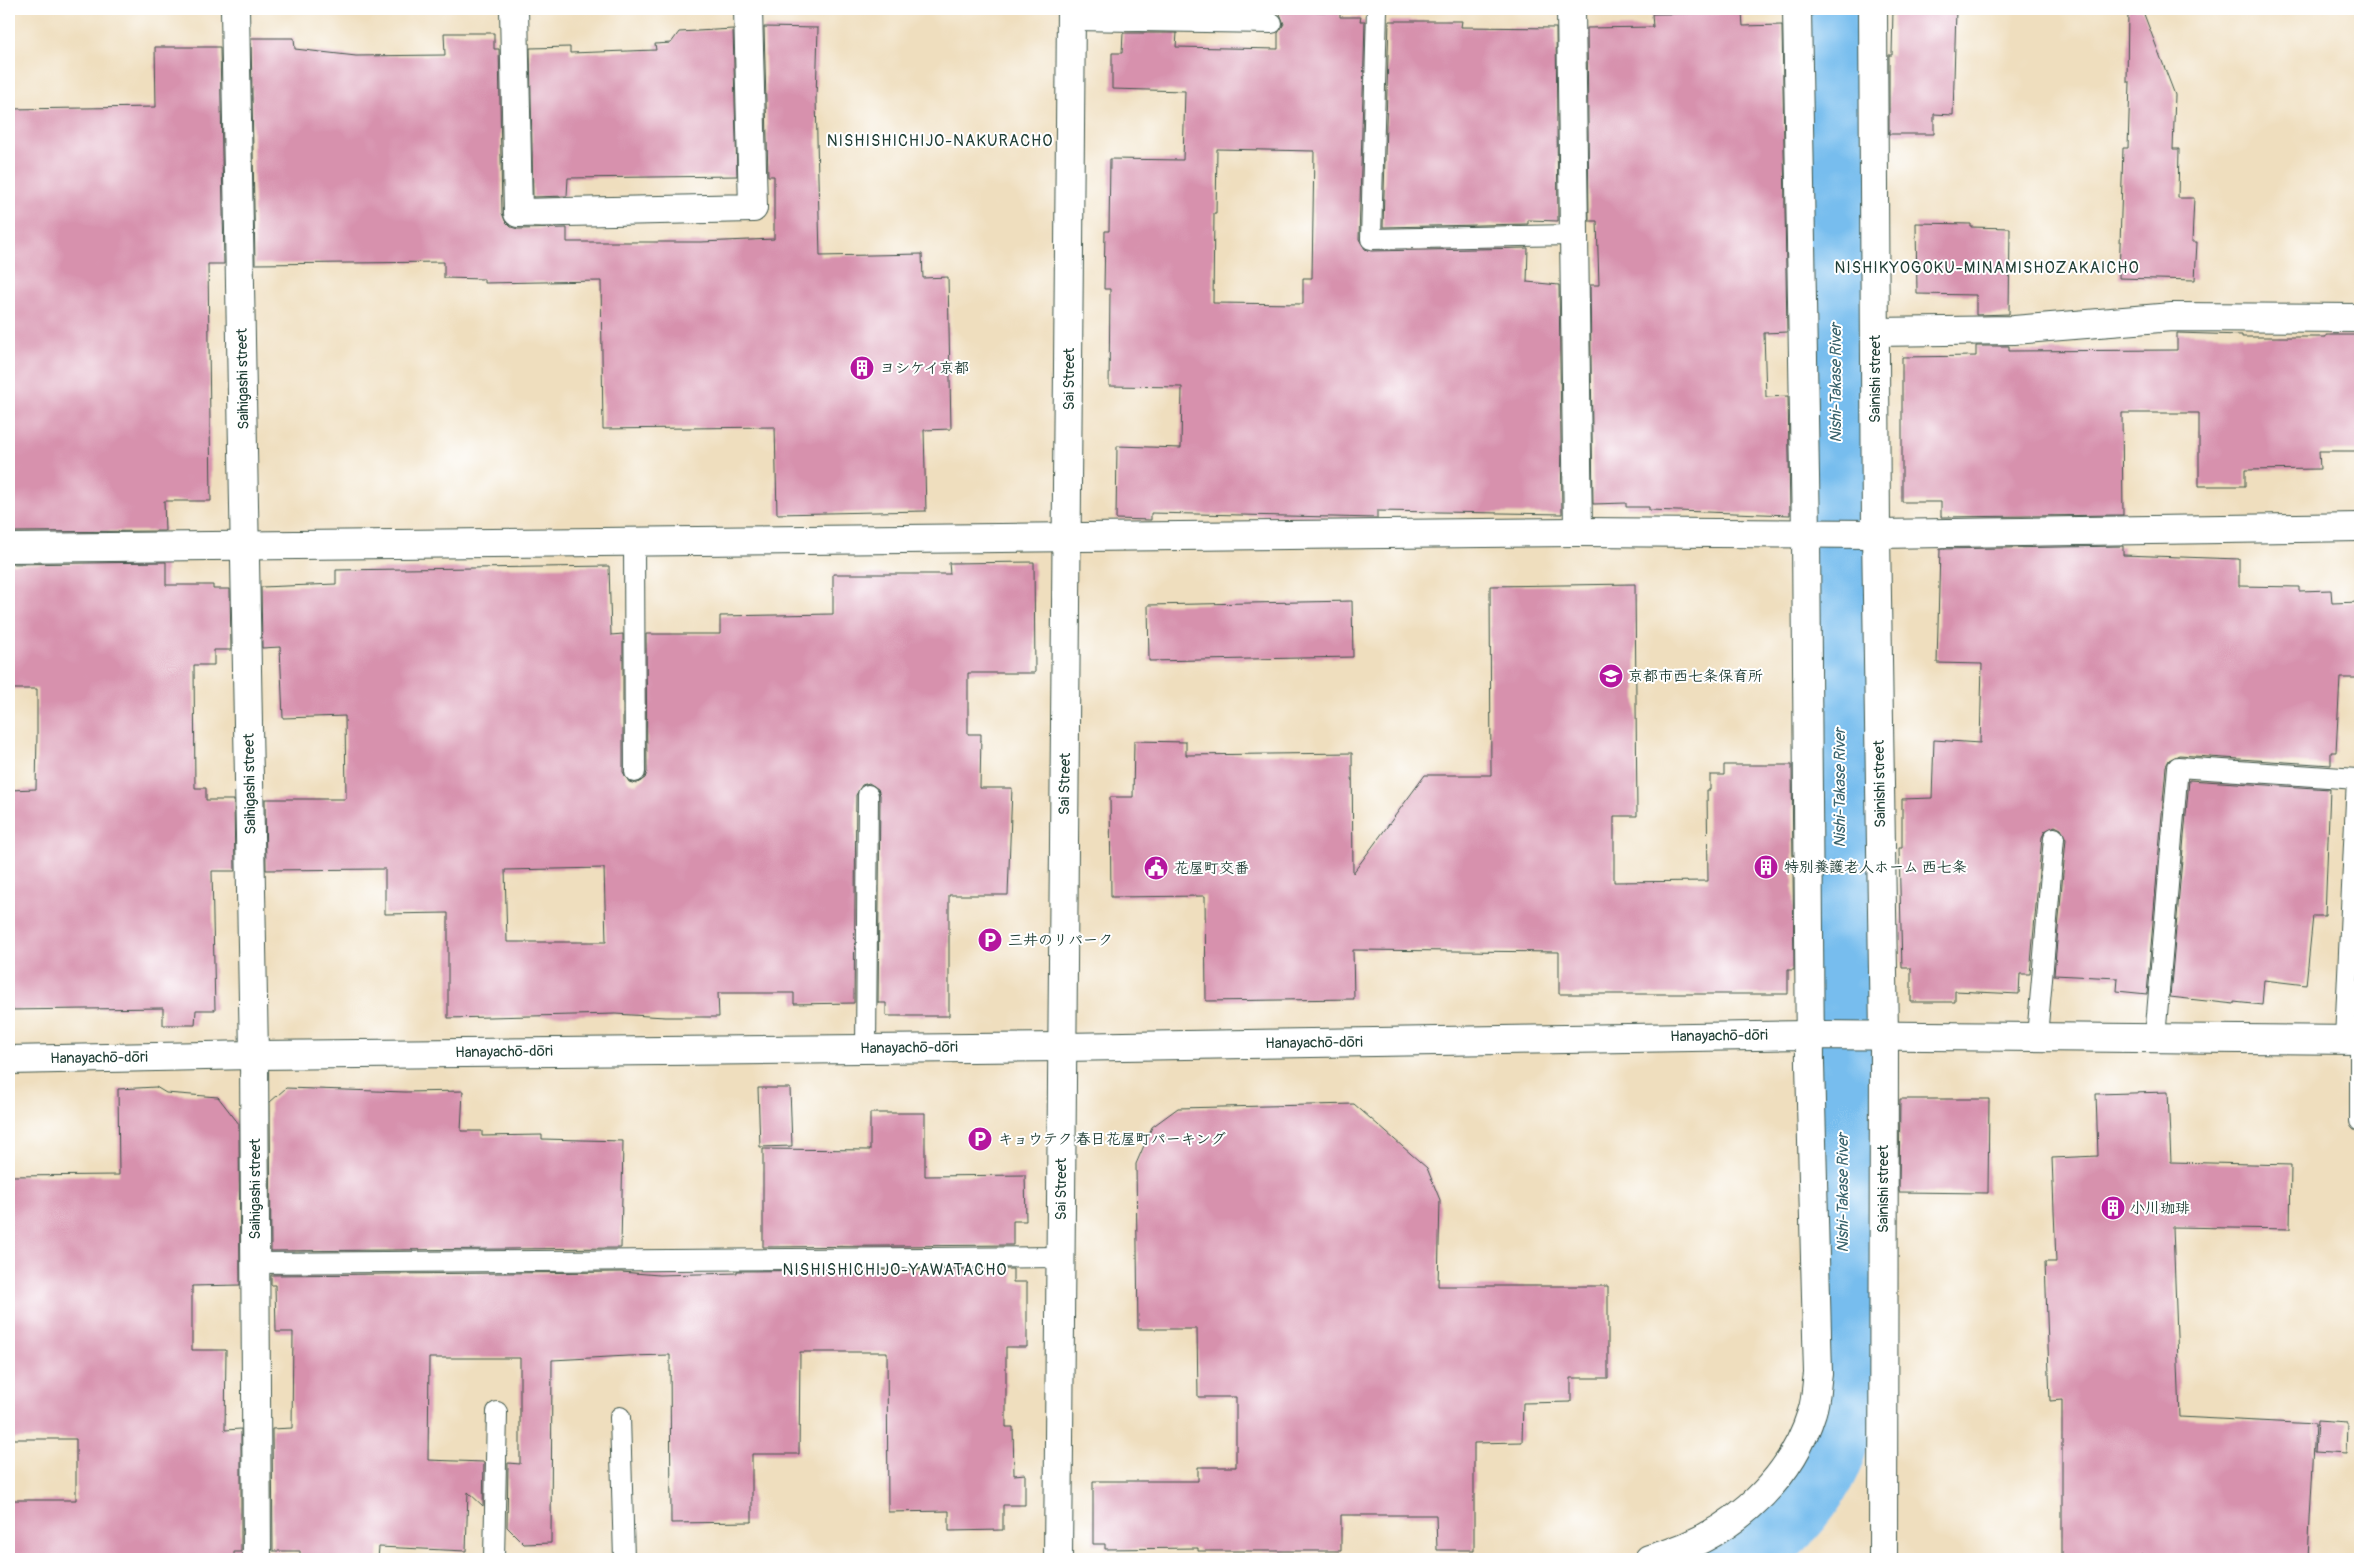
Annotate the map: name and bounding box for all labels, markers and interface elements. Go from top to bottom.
district label: NISHISHICHIJO-NAKURACHO [827,131,1053,151]
district label: NISHIKYOGOKU-MINAMISHOZAKAICHO [1834,258,2140,278]
water label: Nishi-Takase River [1826,321,1846,443]
street label: Saihigashi street [233,327,253,430]
street label: Sainishi street [1866,334,1885,423]
street label: Sai Street [1060,347,1079,410]
building icon: ヨシケイ京都 [849,355,875,381]
place label: ヨシケイ京都 [880,359,969,378]
school or university icon: 京都市西七条保育所 [1598,663,1624,689]
place label: 京都市西七条保育所 [1628,667,1763,686]
water label: Nishi-Takase River [1830,726,1850,848]
street label: Saihigashi street [240,732,260,835]
street label: Sainishi street [1870,739,1890,828]
street label: Sai Street [1055,752,1075,815]
building icon: 特別養護老人ホーム 西七条 [1753,854,1779,880]
public building icon: 花屋町交番 [1143,855,1169,881]
place label: 特別養護老人ホーム 西七条 [1784,858,1967,877]
place label: 花屋町交番 [1174,859,1249,878]
parking icon: 三井のリパーク [977,927,1003,953]
place label: 三井のリパーク [1008,931,1113,950]
street label: Hanayachō-dōri [1670,1026,1768,1046]
street label: Hanayachō-dōri [1265,1033,1363,1053]
street label: Hanayachō-dōri [860,1038,958,1058]
street label: Hanayachō-dōri [455,1042,553,1062]
street label: Hanayachō-dōri [50,1048,148,1068]
parking icon: キョウテク 春日花屋町パーキング [967,1126,993,1152]
place label: キョウテク 春日花屋町パーキング [998,1130,1226,1149]
water label: Nishi-Takase River [1833,1131,1853,1253]
street label: Saihigashi street [246,1137,265,1240]
street label: Sainishi street [1874,1144,1893,1233]
street label: Sai Street [1052,1157,1071,1220]
building icon: 小川珈琲 [2100,1195,2126,1221]
place label: 小川珈琲 [2130,1199,2190,1218]
district label: NISHISHICHIJO-YAWATACHO [783,1260,1007,1280]

